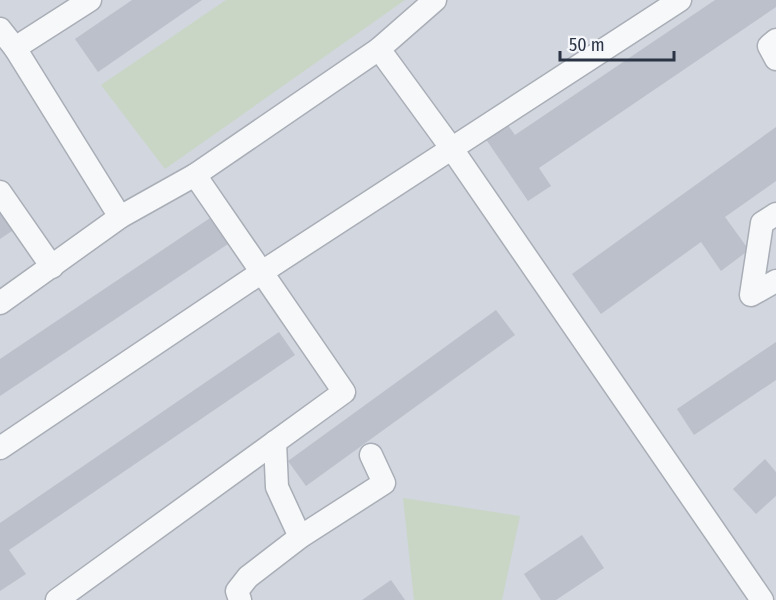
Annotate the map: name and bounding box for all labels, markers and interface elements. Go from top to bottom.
scale bar [560,24,674,62]
text: 50 m [569,34,605,56]

